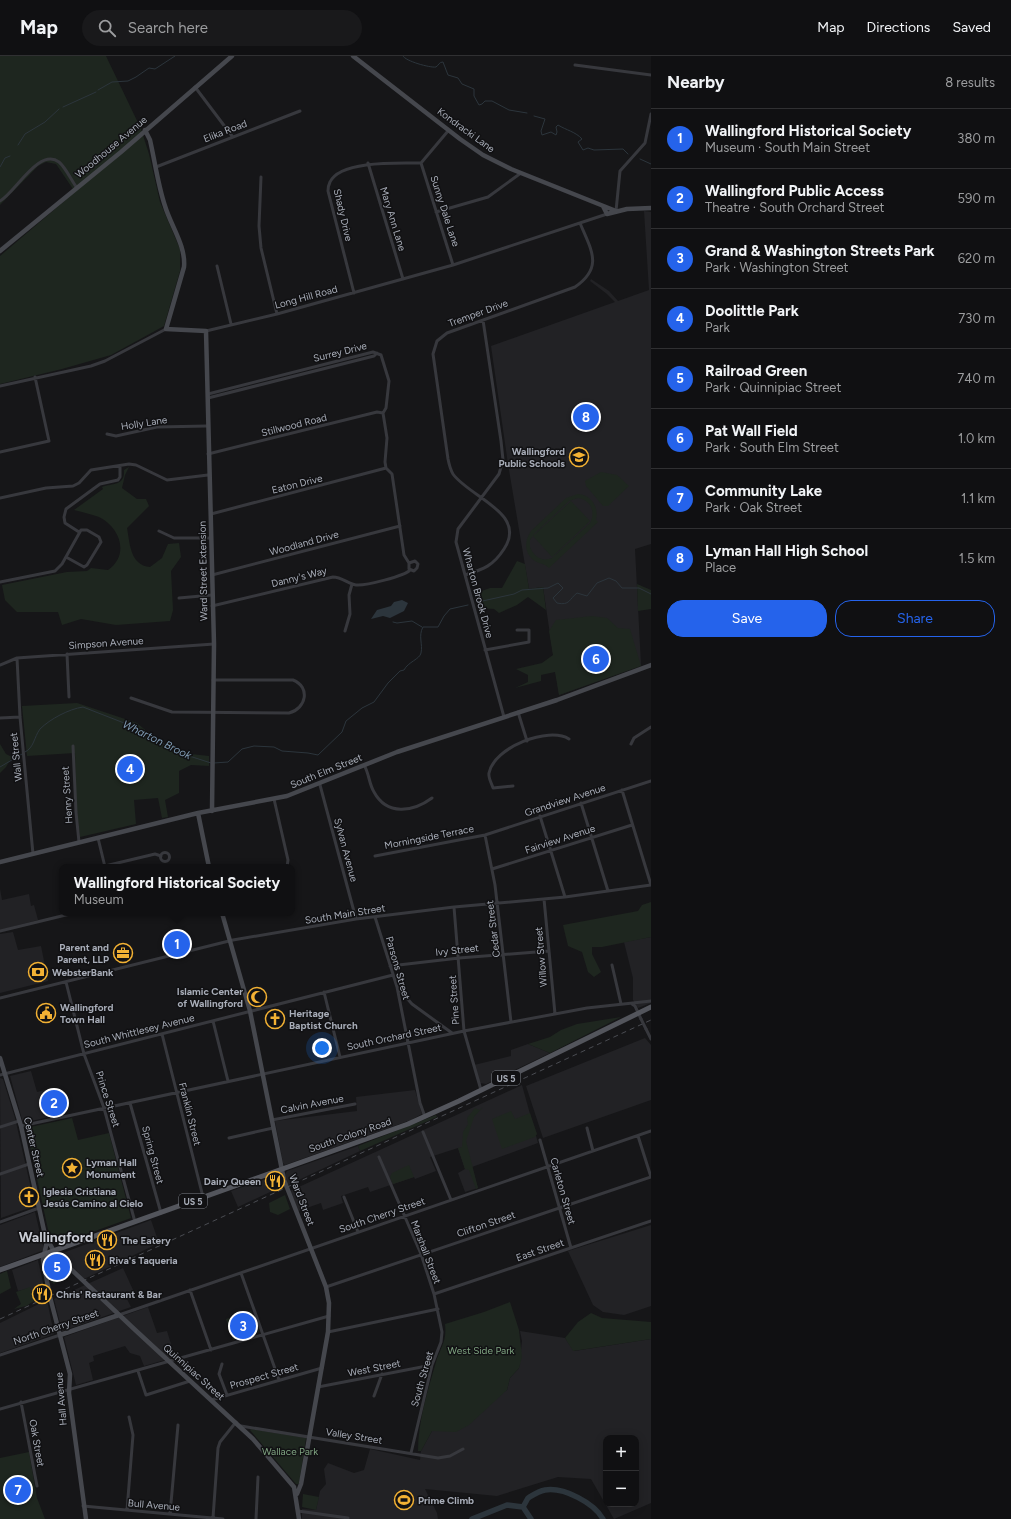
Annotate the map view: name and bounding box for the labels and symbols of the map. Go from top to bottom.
street label: Kondracki Lane [435,105,498,156]
street label: Woodhouse Avenue [72,113,150,181]
street label: Elika Road [201,117,249,145]
street label: Sunny Dale Lane [427,174,463,249]
street label: Mary Ann Lane [377,185,409,253]
street label: Shady Drive [331,187,355,243]
street label: Long Hill Road [273,282,339,312]
street label: Tremper Drive [446,296,510,330]
street label: Surrey Drive [312,339,369,365]
pin: 8 [573,402,599,432]
street label: Stillwood Road [260,411,328,439]
street label: Holly Lane [120,413,169,433]
place label: Wallingford Public Schools [498,445,565,470]
school or university icon: Wallingford Public Schools [568,446,590,468]
street label: Eaton Drive [270,471,324,497]
street label: Ward Street Extension [196,520,210,621]
street label: Woodland Drive [268,527,340,558]
street label: Wharton Brook Drive [460,546,496,640]
street label: Danny's Way [270,564,329,590]
street label: Simpson Avenue [68,634,144,652]
pin: 6 [583,644,609,674]
water label: Wharton Brook [120,718,194,763]
street label: Wall Street [7,732,25,782]
street label: South Elm Street [288,751,364,791]
pin: 4 [117,754,143,784]
street label: Henry Street [58,766,75,824]
street label: Grandview Avenue [523,781,608,819]
street label: Sylvan Avenue [331,817,361,884]
street label: Fairview Avenue [523,821,597,856]
street label: Morningside Terrace [383,822,475,852]
street label: Cedar Street [483,899,503,958]
street label: South Main Street [304,901,386,927]
street label: Willow Street [532,926,550,988]
pin: 1 [164,929,190,959]
street label: Parsons Street [383,935,413,1001]
place label: Parent and Parent, LLP [57,941,109,966]
street label: Ivy Street [435,941,480,959]
office icon: Parent and Parent, LLP [112,942,134,964]
bank icon: WebsterBank [27,961,49,983]
place label: WebsterBank [52,966,114,979]
street label: Pine Street [446,975,462,1025]
place label: Islamic Center of Wallingford [177,985,243,1010]
mosque icon: Islamic Center of Wallingford [246,986,268,1008]
place label: Wallingford Town Hall [60,1001,113,1026]
public building icon: Wallingford Town Hall [35,1002,57,1024]
place label: Heritage Baptist Church [289,1007,358,1032]
church icon: Heritage Baptist Church [264,1008,286,1030]
street label: South Whittlesey Avenue [82,1011,196,1051]
street label: South Orchard Street [346,1021,443,1053]
your location [312,1038,332,1058]
street label: Prince Street [93,1069,123,1129]
road number: US 5 [492,1071,520,1085]
street label: Franklin Street [176,1081,204,1147]
pin: 2 [41,1088,67,1118]
street label: Calvin Avenue [279,1091,345,1116]
street label: South Colony Road [307,1115,393,1155]
street label: Center Street [21,1116,47,1179]
street label: Spring Street [139,1124,167,1186]
place label: Lyman Hall Monument [86,1156,137,1181]
street label: Carleton Street [547,1156,579,1226]
place icon: Lyman Hall Monument [61,1157,83,1179]
restaurant icon: Dairy Queen [264,1170,286,1192]
street label: Ward Street [286,1172,318,1228]
place label: Dairy Queen [204,1175,261,1188]
place label: Iglesia Cristiana Jesús Camino al Cielo [43,1185,143,1210]
church icon: Iglesia Cristiana Jesús Camino al Cielo [18,1186,40,1208]
road number: US 5 [179,1194,207,1208]
street label: South Cherry Street [337,1194,427,1236]
street label: Clifton Street [455,1208,517,1240]
street label: Marshall Street [408,1218,444,1286]
district label: Wallingford [19,1229,93,1246]
restaurant icon: The Eatery [96,1229,118,1251]
place label: The Eatery [121,1234,171,1247]
street label: East Street [514,1236,566,1264]
restaurant icon: Riva's Taqueria [84,1249,106,1271]
pin: 5 [44,1252,70,1282]
place label: Riva's Taqueria [109,1254,178,1267]
restaurant icon: Chris' Restaurant & Bar [31,1283,53,1305]
place label: Chris' Restaurant & Bar [56,1288,162,1301]
street label: North Cherry Street [12,1306,101,1348]
pin: 3 [230,1311,256,1341]
street label: Quinnipiac Street [161,1341,228,1403]
park label: West Side Park [448,1344,515,1357]
street label: South Street [408,1349,436,1408]
street label: West Street [346,1356,402,1379]
street label: Prospect Street [228,1360,300,1392]
street label: Hall Avenue [52,1371,70,1426]
street label: Oak Street [26,1418,48,1468]
street label: Valley Street [325,1425,383,1447]
park label: Wallace Park [262,1445,318,1458]
pin: 7 [5,1475,31,1505]
sports icon: Prime Climb [393,1489,415,1511]
place label: Prime Climb [418,1494,474,1507]
street label: Bull Avenue [127,1496,181,1514]

